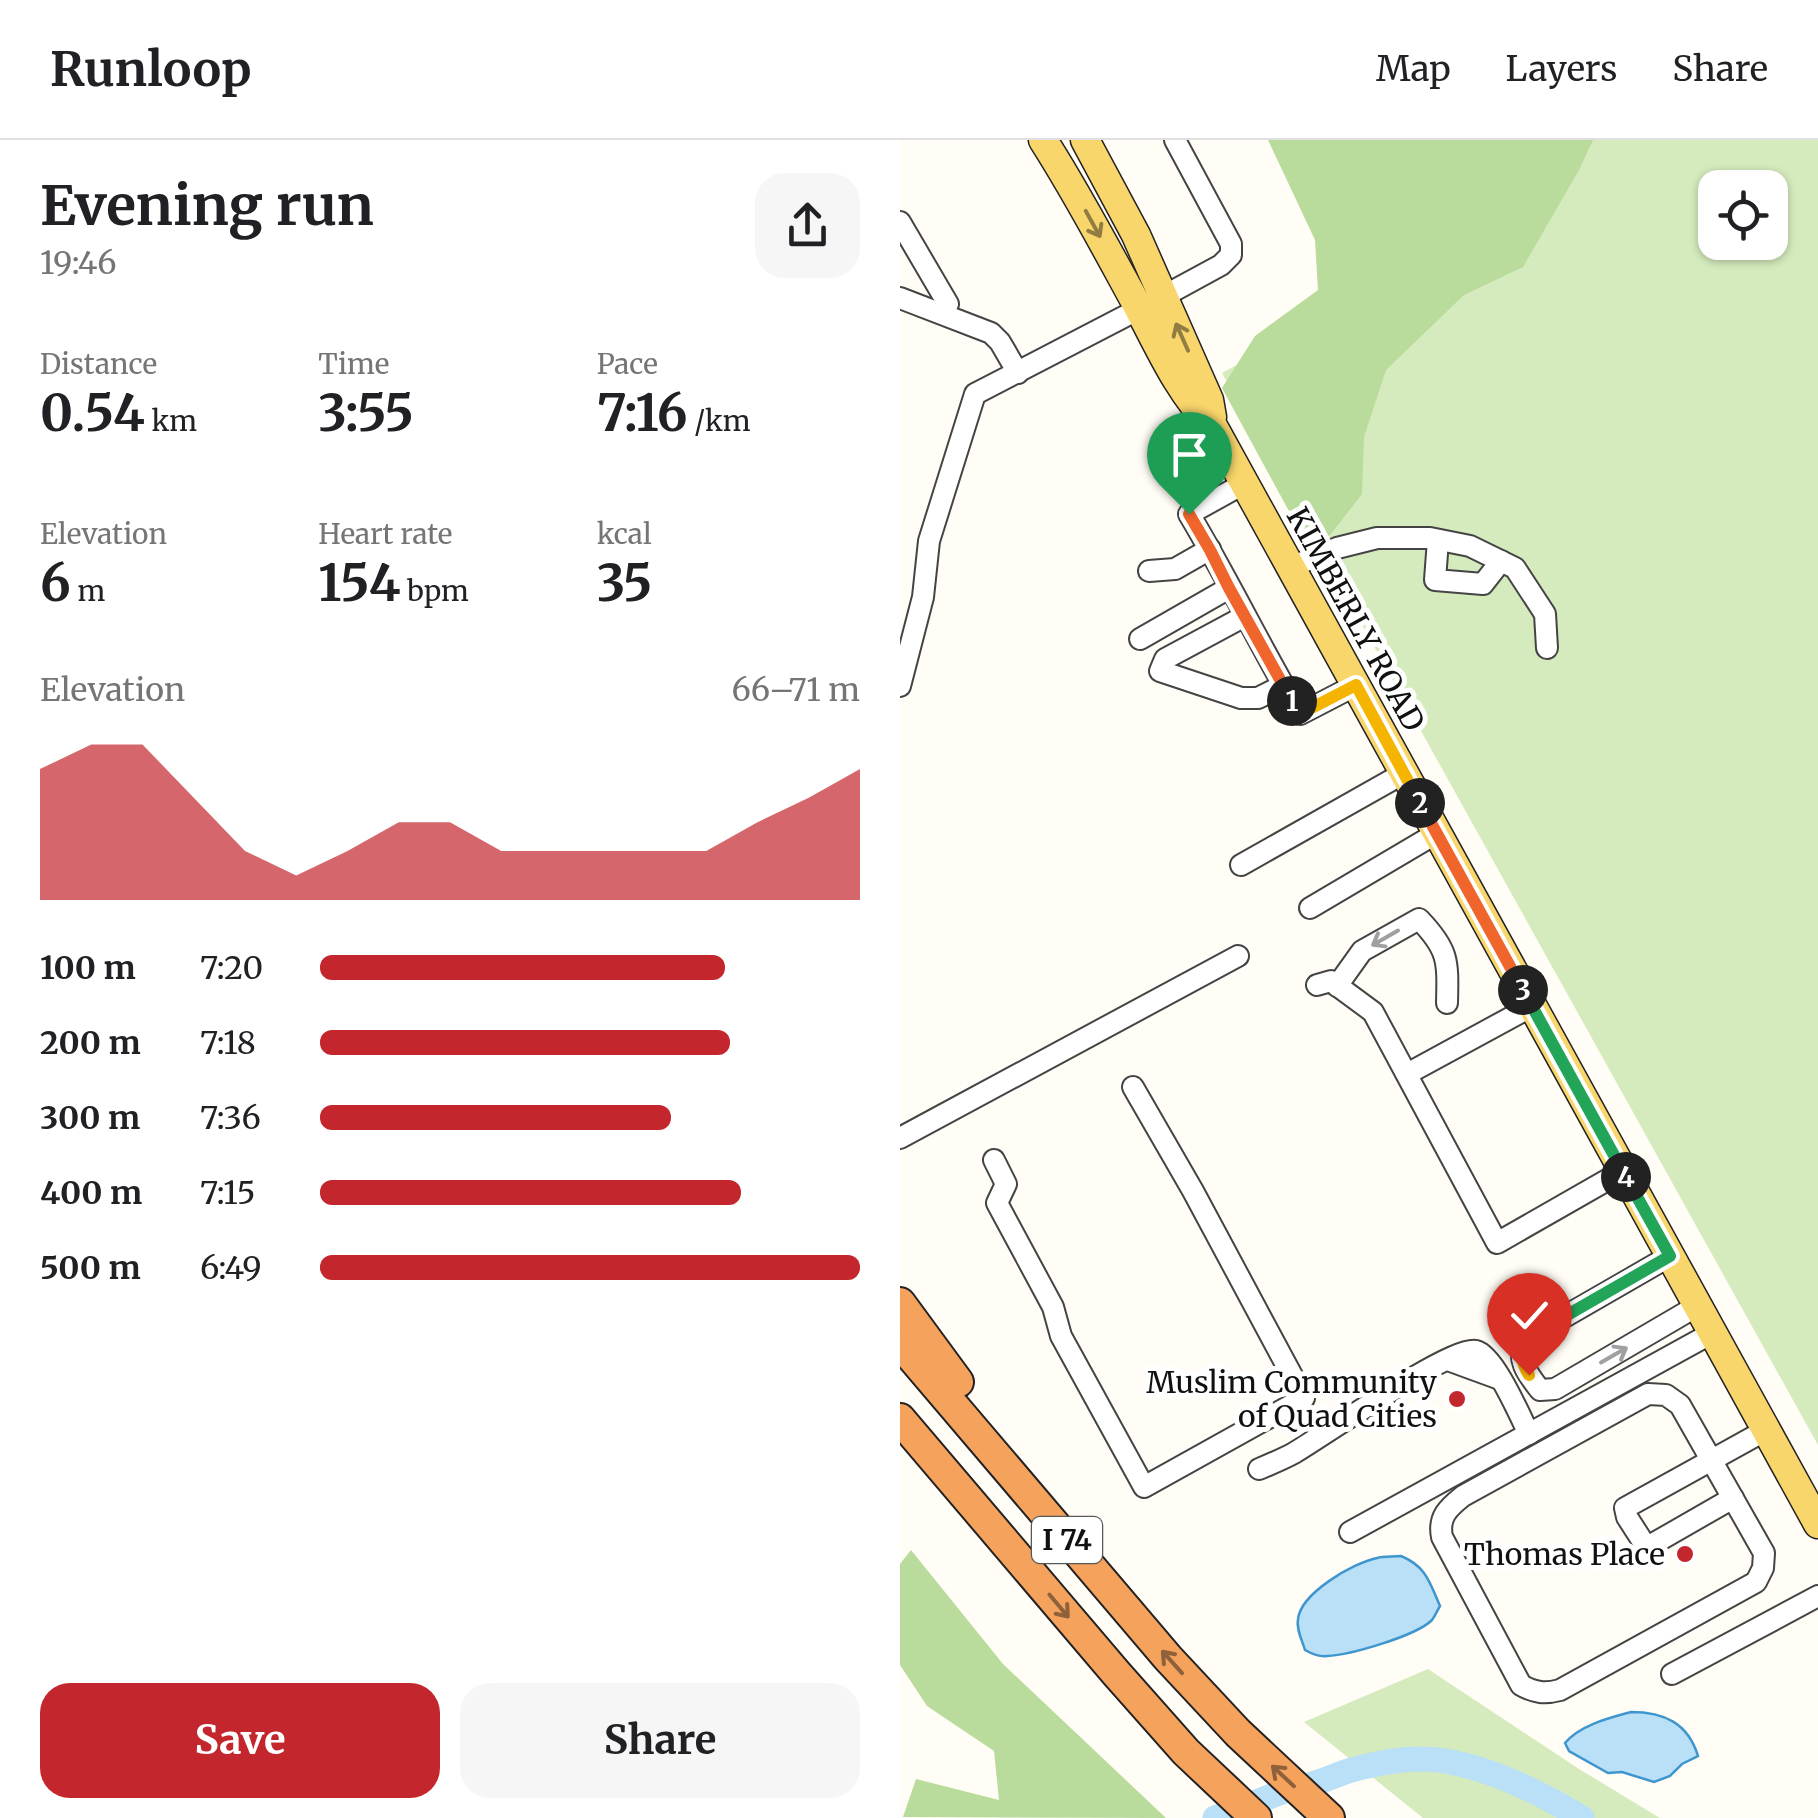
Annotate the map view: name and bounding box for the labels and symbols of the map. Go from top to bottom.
one-way arrow [1083,209,1103,238]
one-way arrow [1172,322,1190,353]
pin [1147,412,1232,515]
street label: KIMBERLY ROAD [1279,500,1433,738]
pin: 1 [1267,676,1317,726]
pin: 2 [1395,778,1445,828]
one-way arrow [1371,928,1400,948]
pin: 3 [1498,965,1548,1015]
pin: 4 [1601,1152,1651,1202]
pin [1487,1273,1572,1376]
one-way arrow [1599,1345,1627,1365]
place label: Muslim Community of Quad Cities [1146,1363,1438,1435]
marker: Muslim Community of Quad Cities [1446,1388,1468,1410]
road number: I 74 [1032,1517,1102,1563]
place label: Thomas Place [1464,1535,1665,1573]
marker: Thomas Place [1674,1543,1696,1565]
one-way arrow [1048,1592,1070,1618]
one-way arrow [1160,1650,1183,1675]
one-way arrow [1271,1765,1296,1788]

